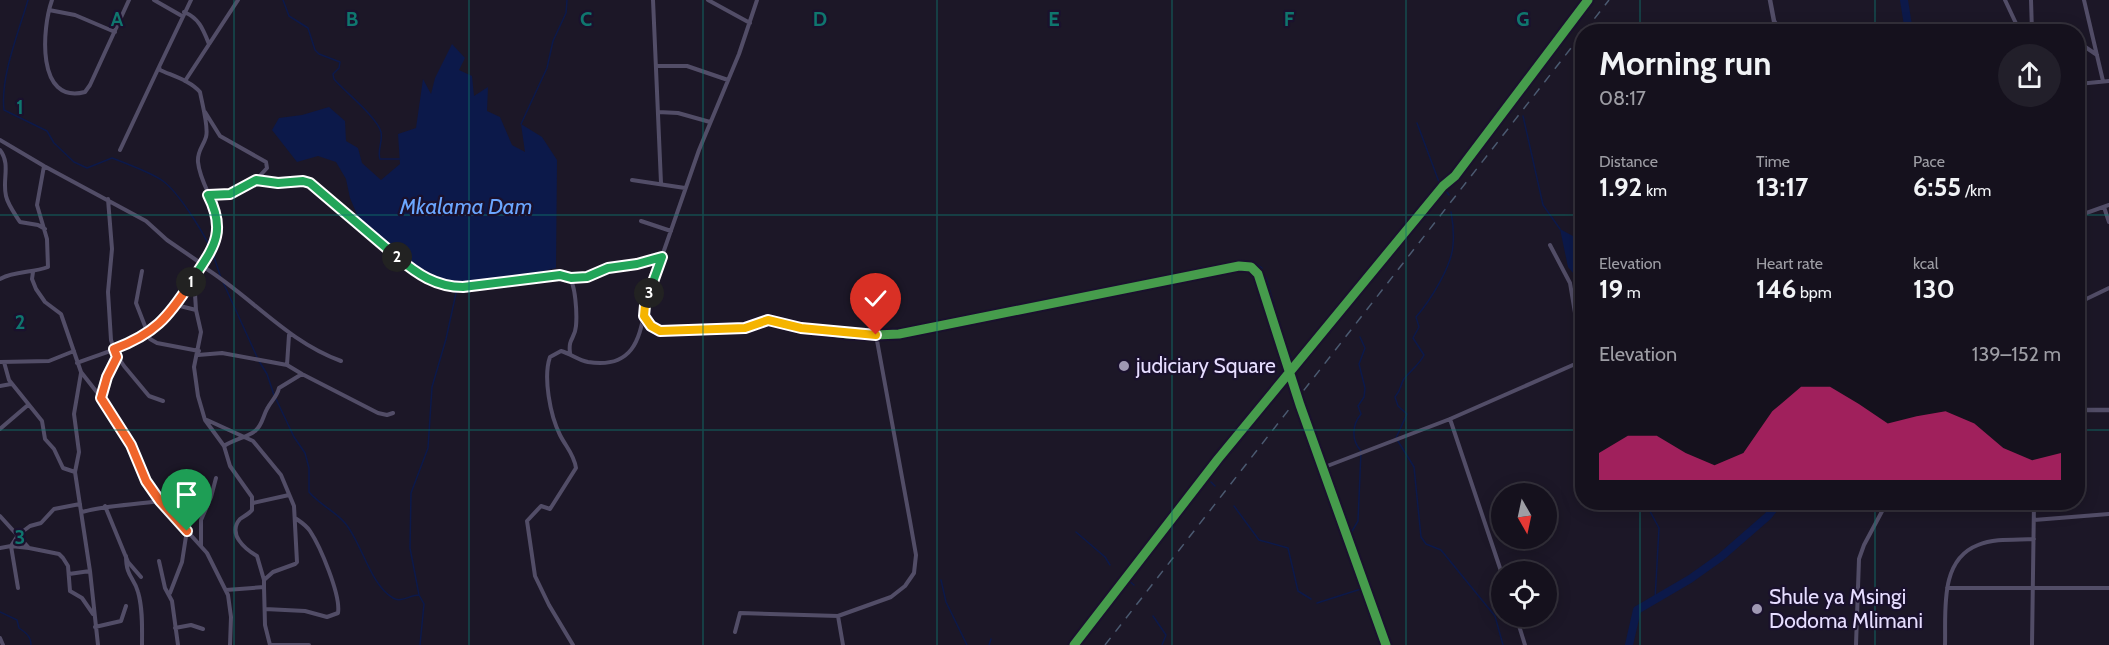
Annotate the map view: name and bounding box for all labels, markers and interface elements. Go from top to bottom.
text: A [111,7,124,31]
text: B [346,7,358,31]
text: C [580,7,592,31]
text: D [813,7,827,31]
text: E [1048,7,1060,31]
text: F [1284,7,1295,31]
text: G [1516,7,1530,31]
text: Morning run [1599,43,1771,83]
button: share [1998,44,2061,107]
text: 08:17 [1599,86,1646,110]
text: 1 [16,95,24,119]
text: Distance [1599,152,1658,171]
text: Time [1756,152,1790,171]
text: Pace [1913,152,1945,171]
text: 1.92 [1599,171,1642,203]
text: 13:17 [1756,171,1808,203]
text: 6:55 [1913,171,1961,203]
text: km [1642,181,1667,200]
text: /km [1961,181,1991,200]
water label: Mkalama Dam [399,193,532,220]
pin: 2 [382,242,412,272]
text: 2 [393,247,401,266]
text: Elevation [1599,254,1662,273]
text: Heart rate [1756,254,1823,273]
text: kcal [1913,254,1939,273]
pin: 1 [176,267,206,297]
text: 1 [188,272,194,291]
pin [850,273,901,335]
text: 19 [1599,273,1623,305]
text: 146 [1756,273,1796,305]
text: 130 [1913,273,1955,305]
pin: 3 [634,278,664,308]
icon: check [859,282,892,315]
text: 3 [645,283,653,302]
text: m [1623,283,1641,302]
text: bpm [1796,283,1832,302]
text: 2 [15,310,25,334]
text: Elevation [1599,342,1677,366]
text: 139–152 m [1972,342,2061,366]
place label: judiciary Square [1135,353,1276,379]
marker: judiciary Square [1117,359,1131,373]
pin [161,469,212,531]
icon: arrive [170,478,203,511]
north arrow [1491,483,1557,549]
map controls [1491,483,1557,627]
text: 3 [15,525,25,549]
button: locate [1491,561,1557,627]
place label: Shule ya Msingi Dodoma Mlimani [1769,584,1923,633]
marker: Shule ya Msingi Dodoma Mlimani [1750,602,1764,616]

